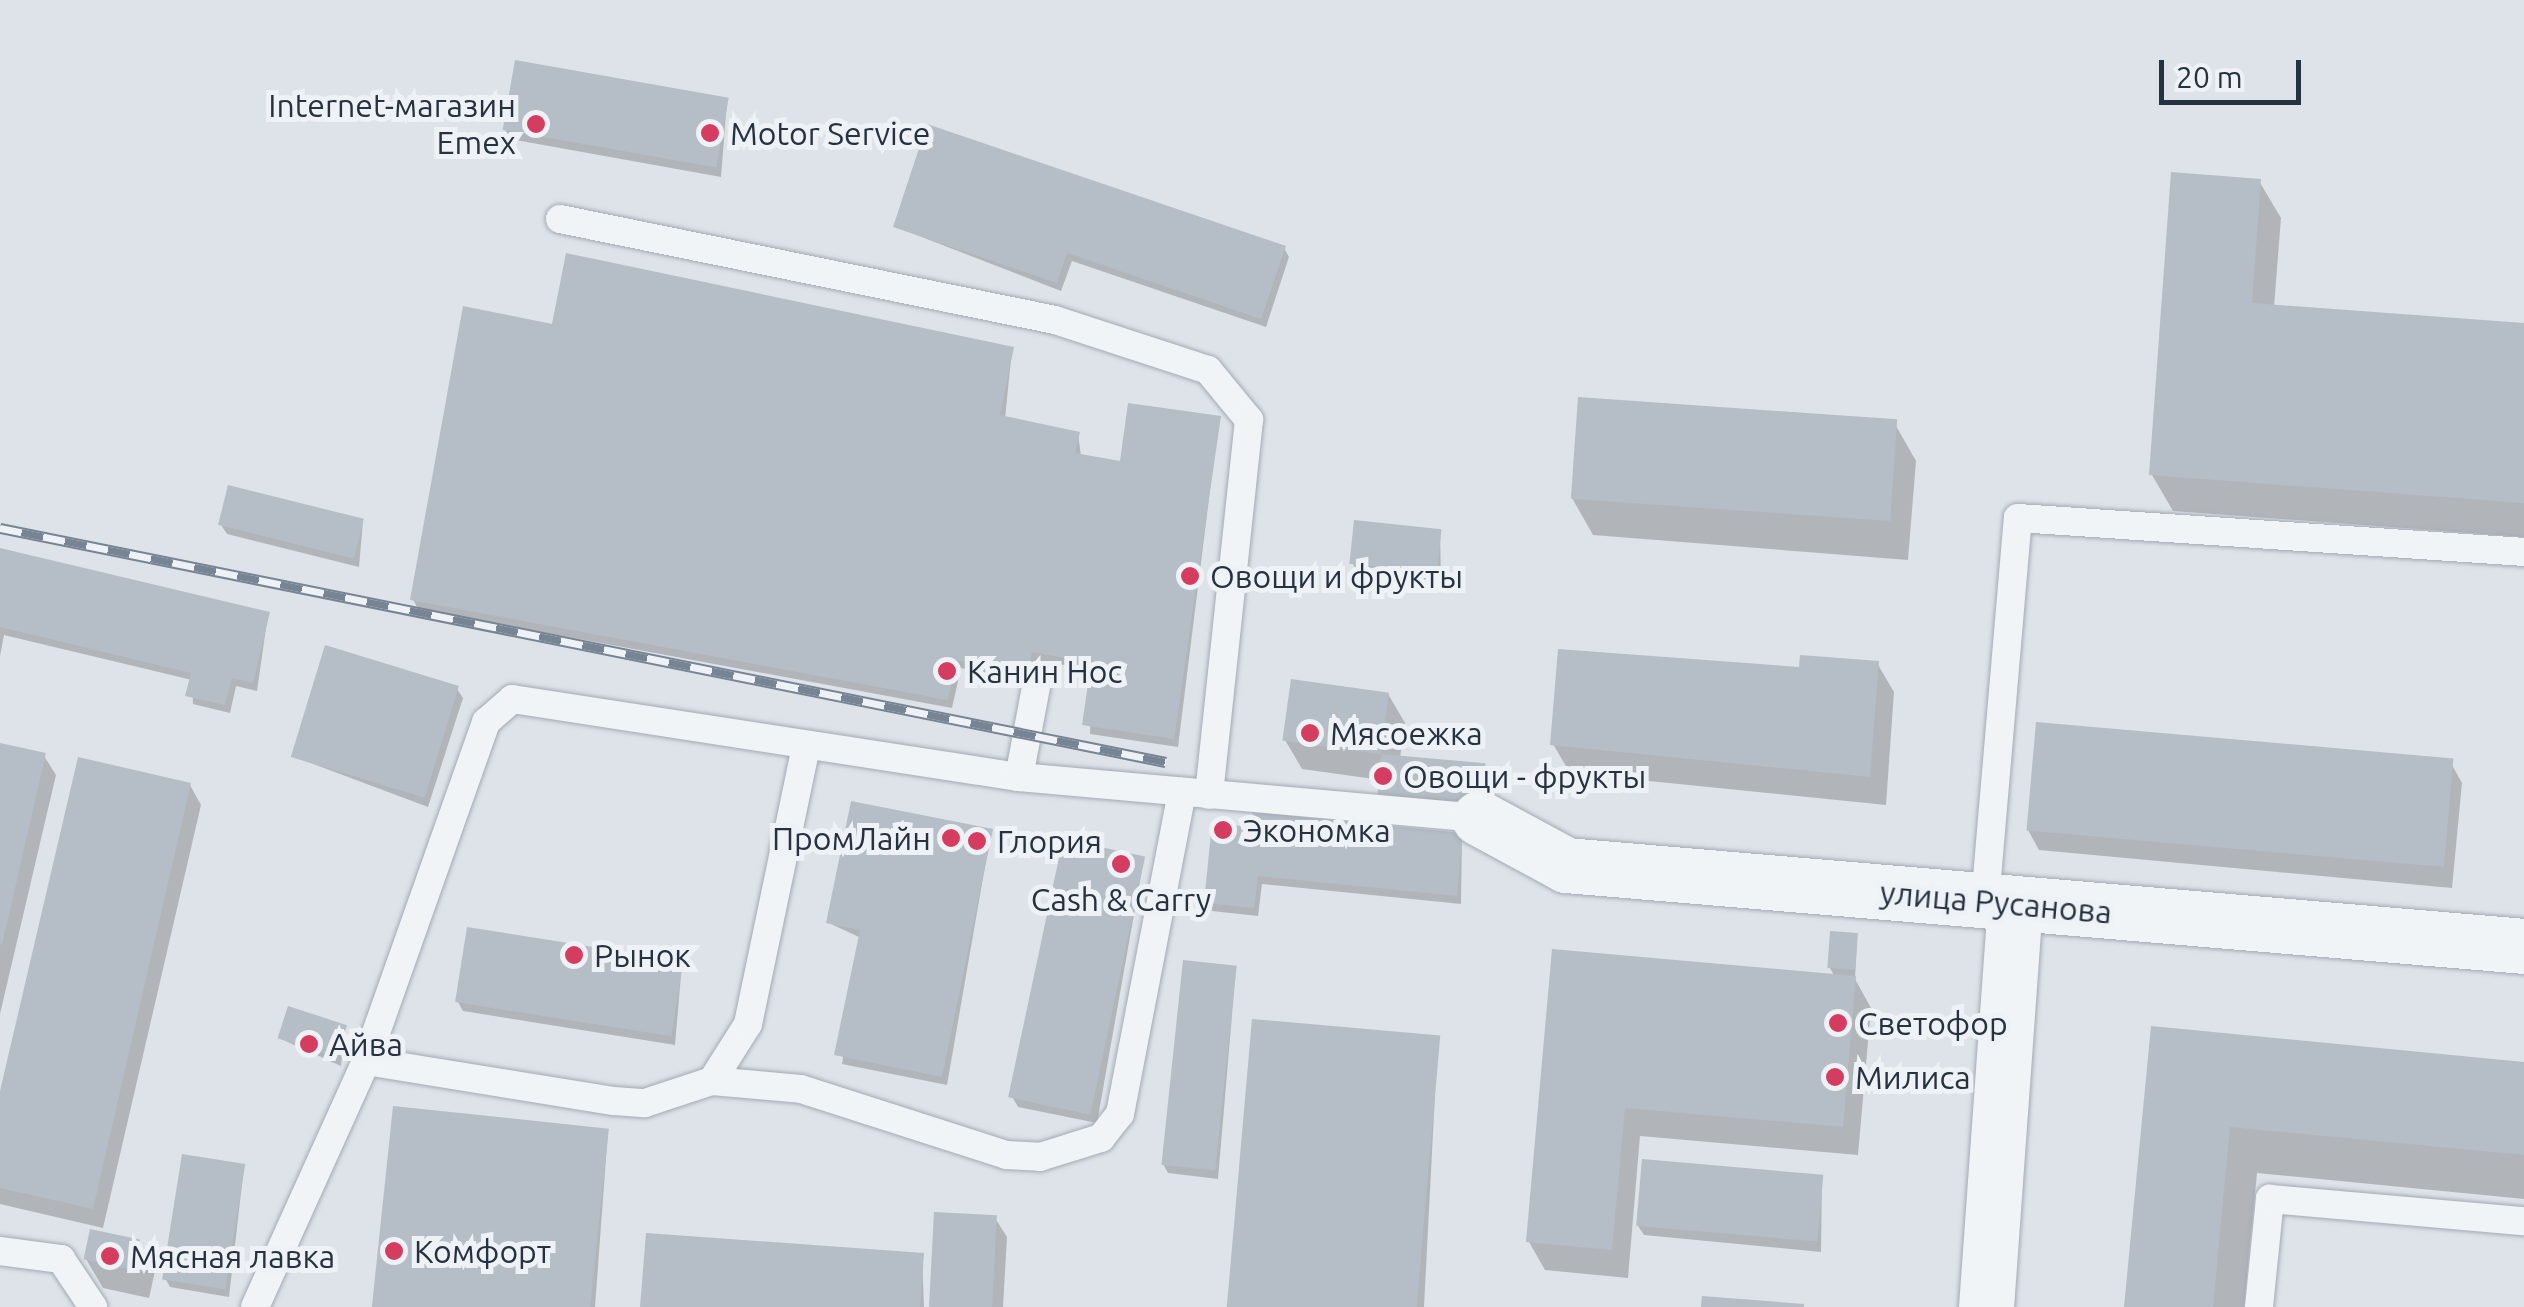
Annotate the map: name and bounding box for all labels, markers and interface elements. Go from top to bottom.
scale bar [2164,40,2306,102]
text: 20 m [2176,60,2243,94]
place label: Internet-магазин Emex [268,87,516,162]
marker: Internet-магазин Emex [525,113,547,135]
place label: Motor Service [730,114,930,152]
marker: Motor Service [699,122,721,144]
place label: Овощи и фрукты [1210,557,1463,595]
marker: Овощи и фрукты [1179,565,1201,587]
place label: Канин Нос [967,652,1122,690]
marker: Канин Нос [936,660,958,682]
place label: Мясоежка [1330,714,1483,752]
marker: Мясоежка [1299,722,1321,744]
place label: Овощи - фрукты [1403,757,1646,795]
marker: Овощи - фрукты [1372,765,1394,787]
place label: Экономка [1243,811,1391,849]
place label: ПромЛайн [772,819,931,857]
marker: Экономка [1212,819,1234,841]
place label: Глория [997,822,1102,860]
marker: ПромЛайн [940,827,962,849]
marker: Глория [966,830,988,852]
marker: Cash & Carry [1110,853,1132,875]
street label: улица Русанова [1878,873,2114,931]
place label: Cash & Carry [1031,880,1211,918]
place label: Рынок [594,936,691,974]
marker: Рынок [563,944,585,966]
place label: Светофор [1858,1004,2008,1042]
marker: Светофор [1827,1012,1849,1034]
place label: Айва [329,1025,403,1063]
marker: Айва [298,1033,320,1055]
place label: Милиса [1855,1058,1971,1096]
marker: Милиса [1824,1066,1846,1088]
place label: Комфорт [414,1232,551,1270]
place label: Мясная лавка [130,1237,335,1275]
marker: Комфорт [383,1240,405,1262]
marker: Мясная лавка [99,1245,121,1267]

